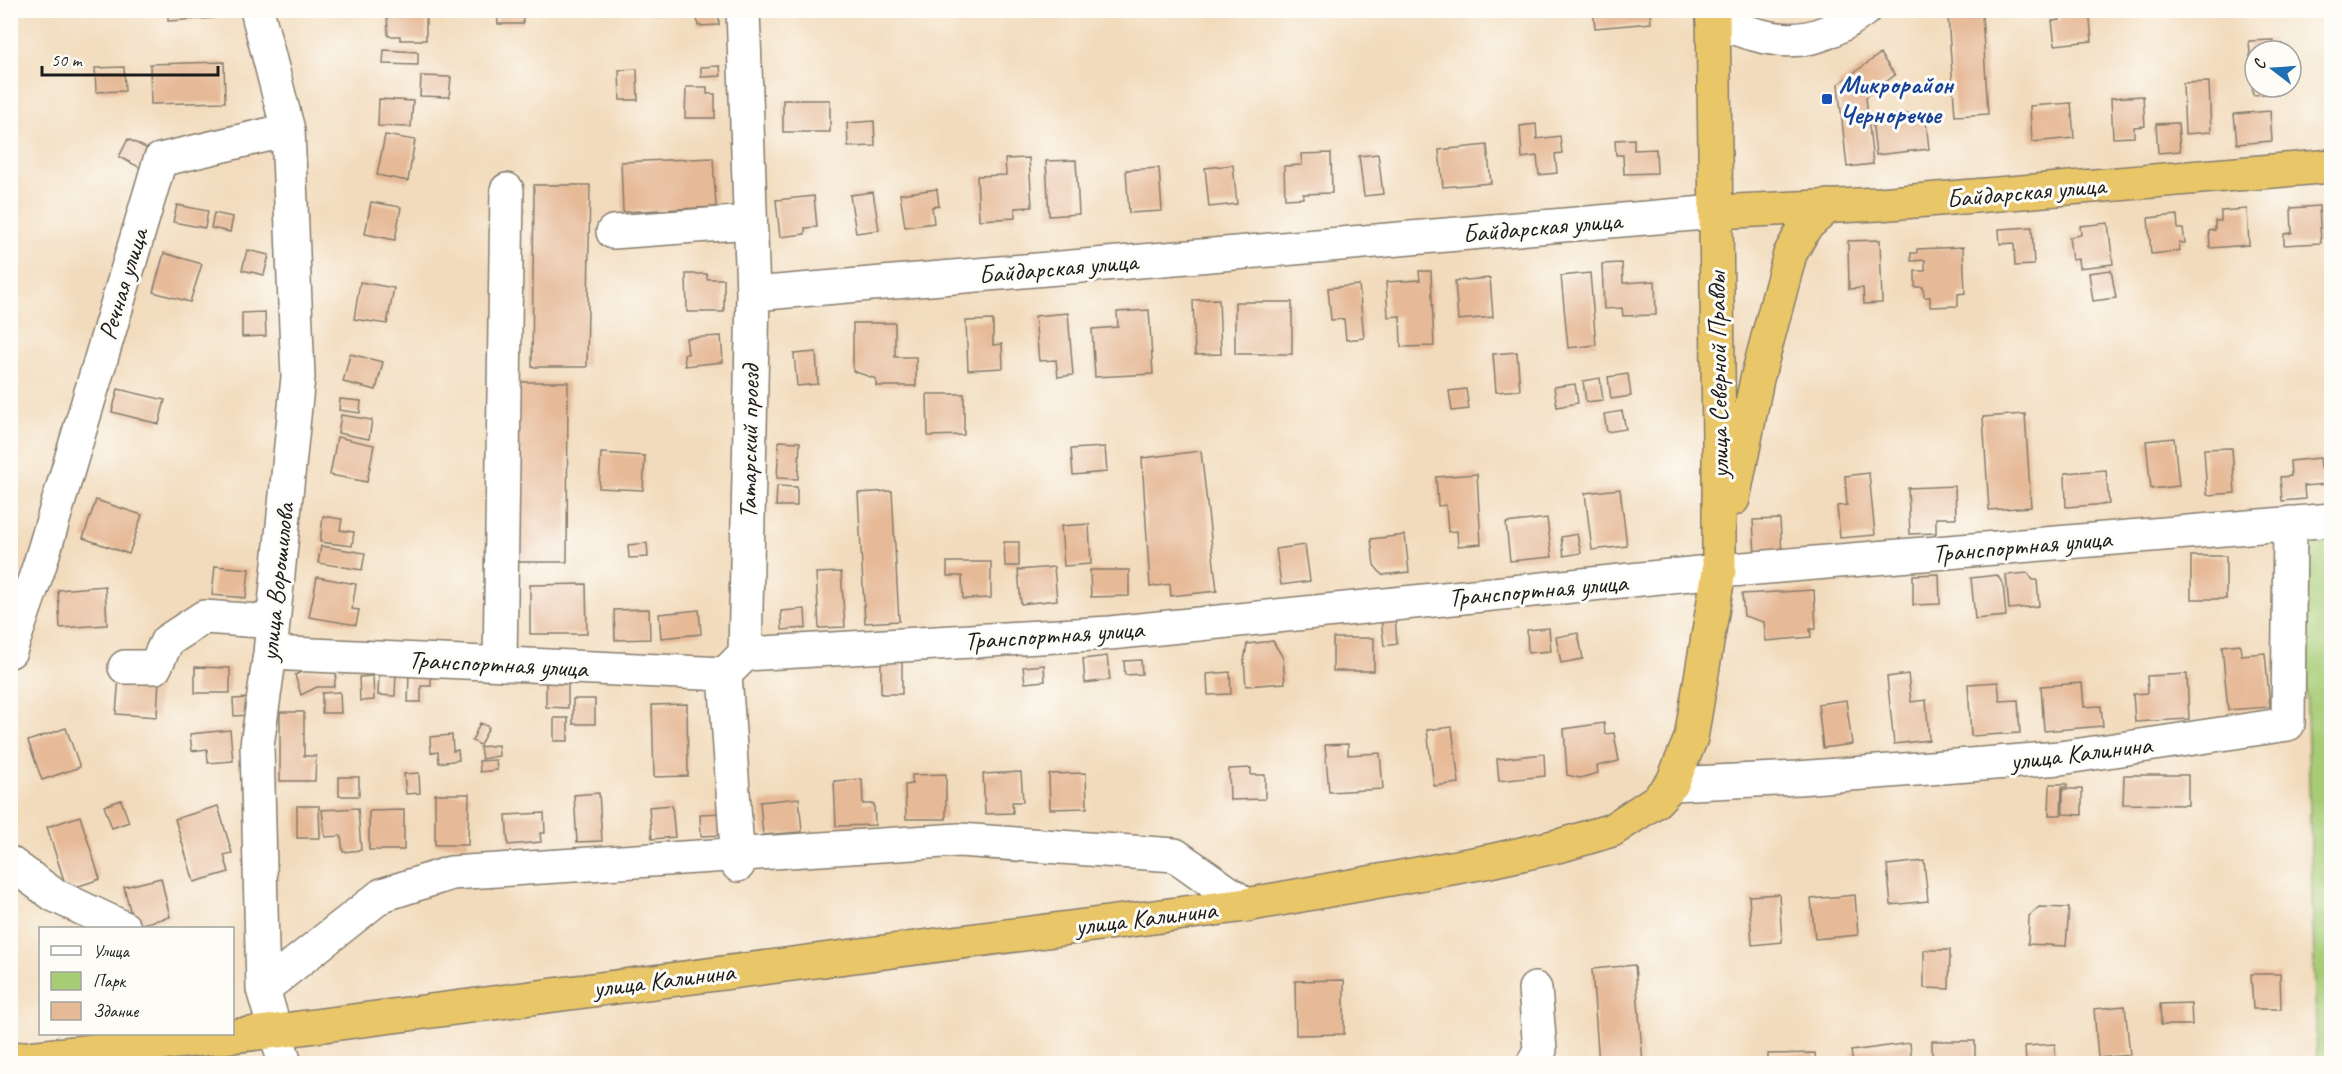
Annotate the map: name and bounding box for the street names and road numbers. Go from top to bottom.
street label: Байдарская улица [1945,168,2109,215]
street label: Байдарская улица [1461,203,1625,250]
street label: Речная улица [90,222,156,344]
street label: Байдарская улица [977,244,1141,291]
street label: улица Северной Правды [1700,269,1736,481]
street label: Татарский проезд [731,362,767,519]
street label: улица Ворошилова [252,500,302,665]
street label: Транспортная улица [1931,522,2115,570]
street label: Транспортная улица [1447,566,1631,614]
street label: Транспортная улица [963,612,1146,658]
street label: Транспортная улица [407,643,590,685]
street label: улица Калинина [2007,728,2155,778]
street label: улица Калинина [1072,893,1220,943]
street label: улица Калинина [590,955,738,1005]

